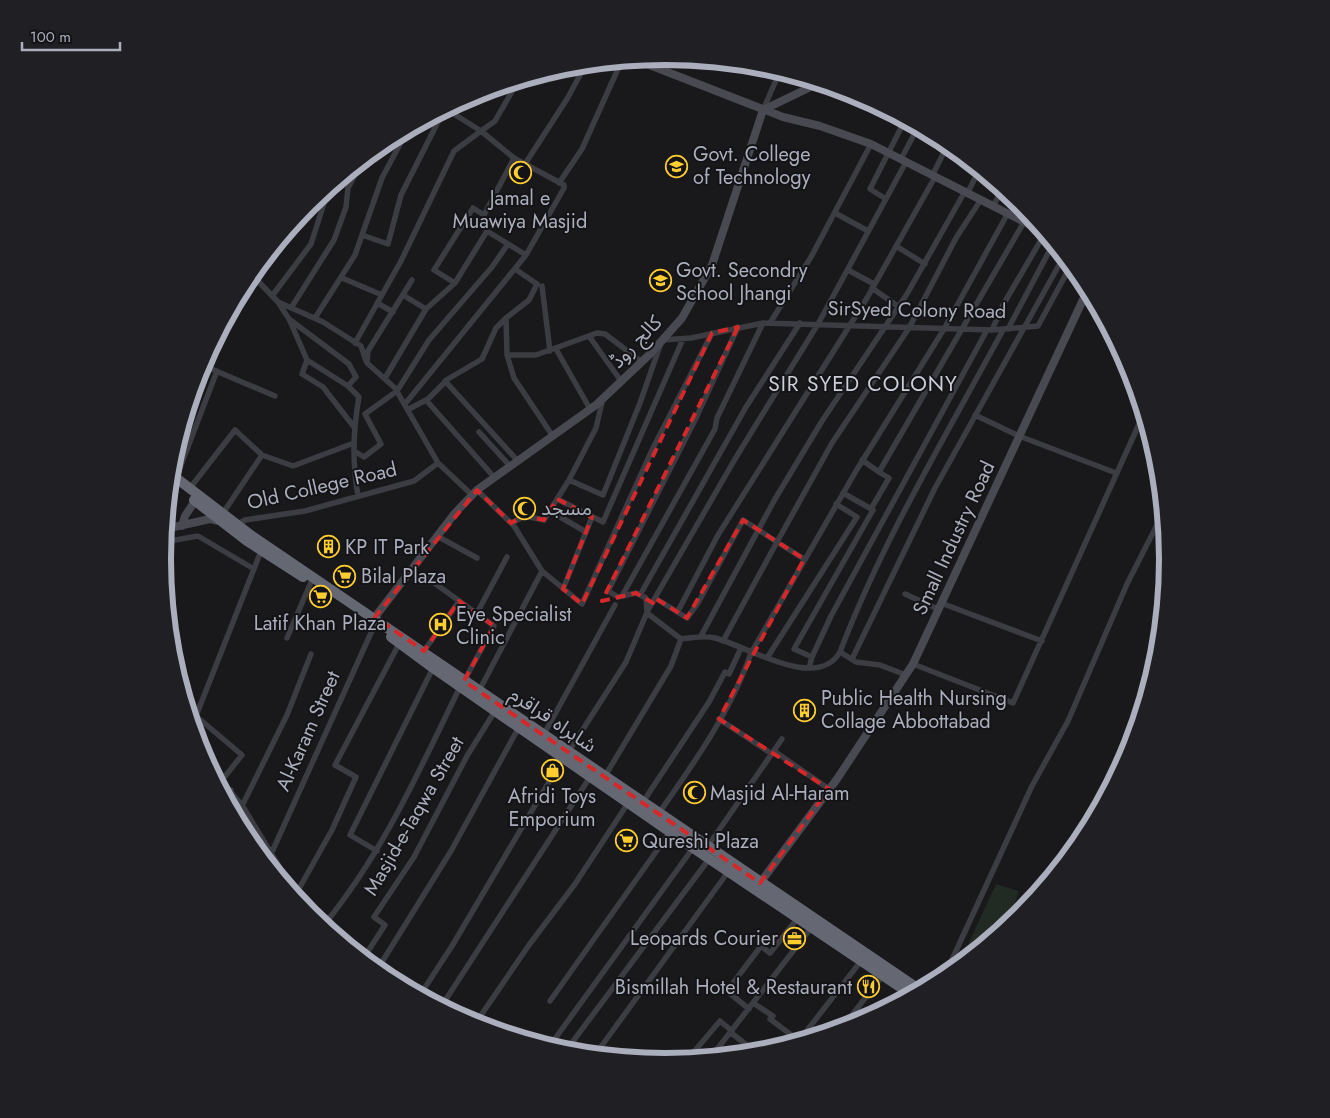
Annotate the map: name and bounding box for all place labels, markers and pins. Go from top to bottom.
place label: Govt. College of Technology [693,140,811,192]
school or university icon: Govt. College of Technology [665,154,689,178]
mosque icon: Jamal e Muawiya Masjid [508,160,532,184]
place label: Jamal e Muawiya Masjid [453,184,587,236]
place label: Govt. Secondry School Jhangi [676,256,808,308]
school or university icon: Govt. Secondry School Jhangi [648,269,672,293]
place label: مسجد [541,494,592,523]
mosque icon: مسجد [513,496,537,520]
place label: KP IT Park [345,533,429,562]
building icon: KP IT Park [317,535,341,559]
place label: Bilal Plaza [361,562,446,591]
supermarket icon: Bilal Plaza [333,564,357,588]
supermarket icon: Latif Khan Plaza [308,585,332,609]
place label: Eye Specialist Clinic [456,600,572,652]
place label: Latif Khan Plaza [254,609,386,638]
hospital icon: Eye Specialist Clinic [428,613,452,637]
place label: Public Health Nursing Collage Abbottabad [821,684,1007,736]
building icon: Public Health Nursing Collage Abbottabad [793,698,817,722]
shop icon: Afridi Toys Emporium [540,758,564,782]
place label: Masjid Al-Haram [710,779,849,808]
mosque icon: Masjid Al-Haram [682,781,706,805]
place label: Afridi Toys Emporium [508,782,596,834]
place label: Qureshi Plaza [642,827,759,856]
supermarket icon: Qureshi Plaza [614,829,638,853]
place label: Leopards Courier [630,924,778,953]
office icon: Leopards Courier [782,926,806,950]
place label: Bismillah Hotel & Restaurant [615,973,852,1002]
restaurant icon: Bismillah Hotel & Restaurant [856,975,880,999]

